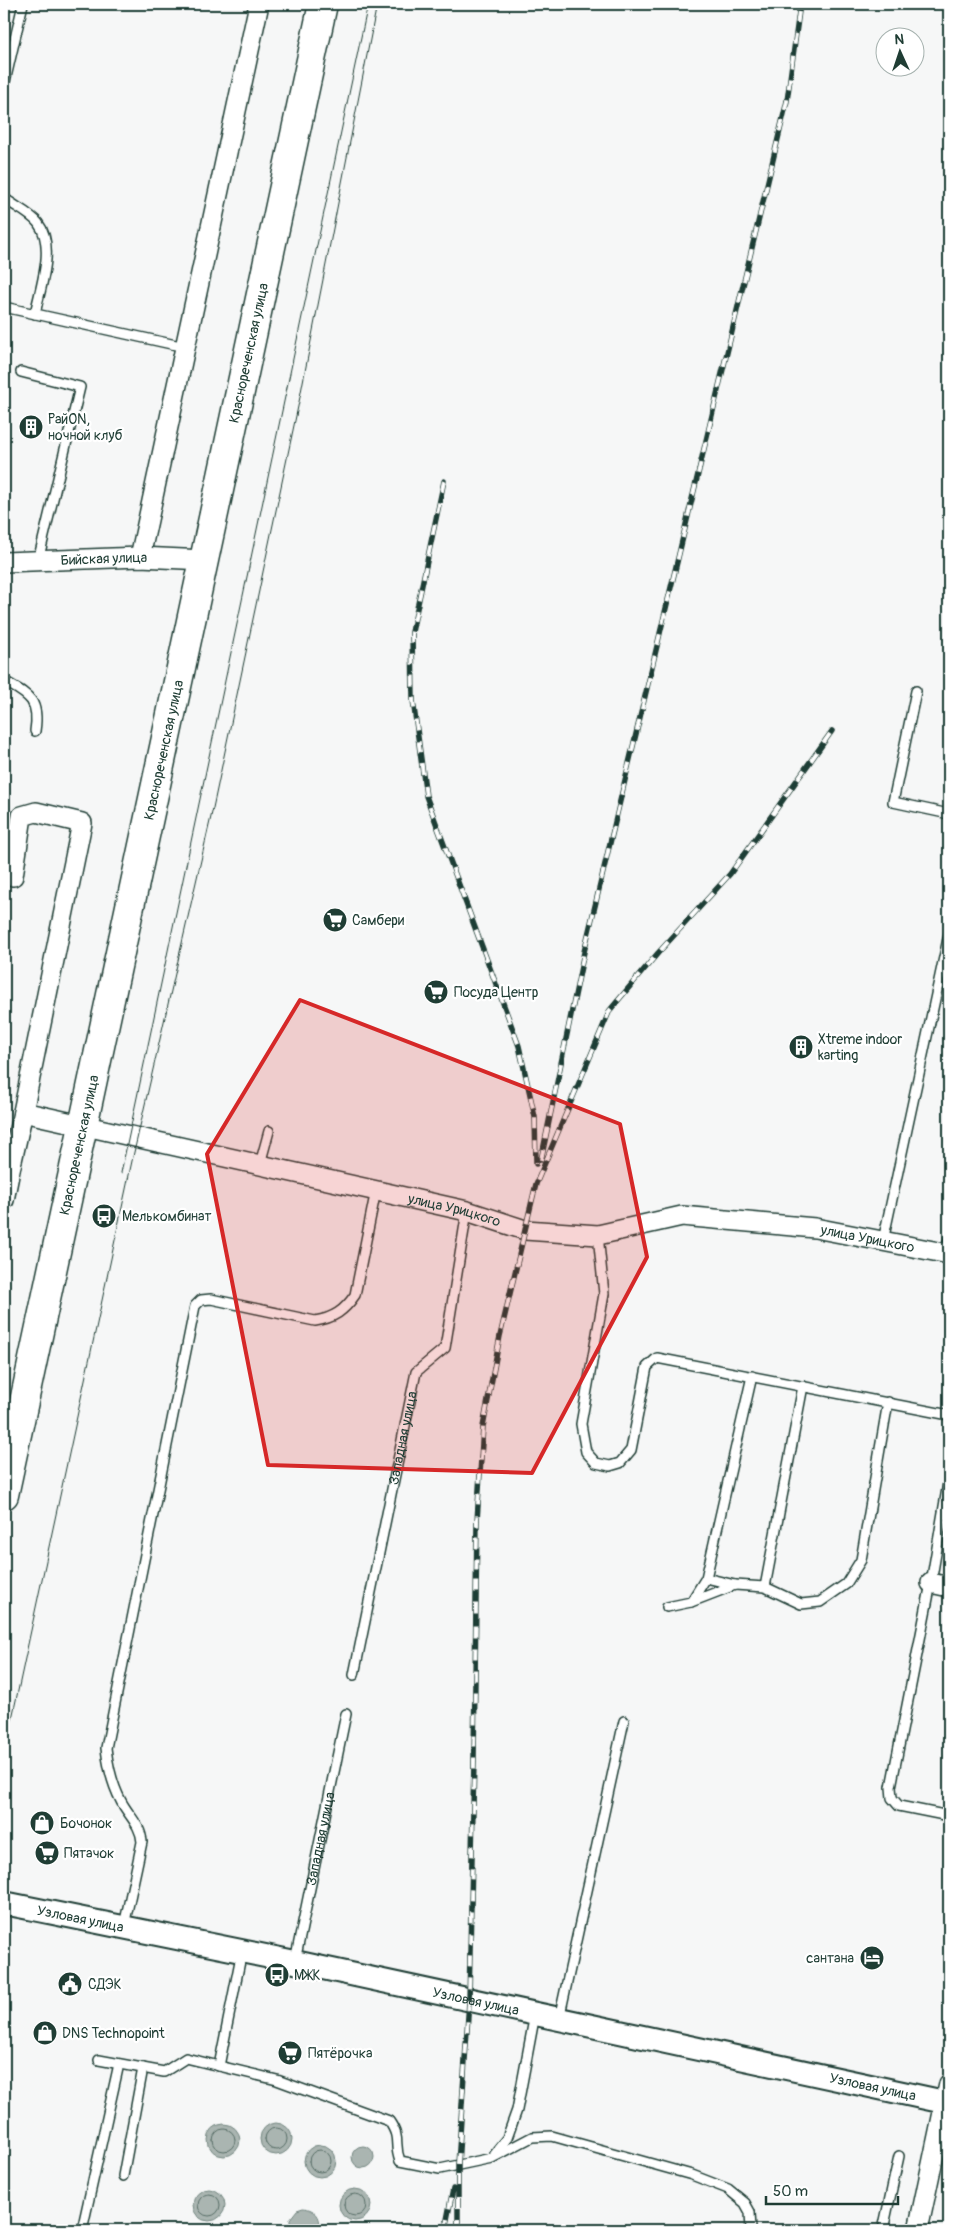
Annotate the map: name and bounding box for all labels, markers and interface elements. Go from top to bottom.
north arrow [876,28,926,78]
text: N [894,31,905,48]
street label: Краснореченская улица [225,281,272,424]
place label: РайON, ночной клуб [48,411,122,444]
building icon: РайON, ночной клуб [18,414,44,440]
street label: Бийская улица [60,548,148,568]
street label: Краснореченская улица [140,678,187,821]
supermarket icon: Самбери [322,907,348,933]
place label: Самбери [352,912,404,929]
supermarket icon: Посуда Центр [423,979,449,1005]
place label: Посуда Центр [454,984,539,1001]
place label: Xtreme indoor karting [818,1031,902,1064]
building icon: Xtreme indoor karting [788,1034,814,1060]
street label: Краснореченская улица [56,1073,102,1216]
street label: улица Урицкого [406,1189,503,1230]
bus stop icon: Мелькомбинат [91,1203,117,1229]
place label: Мелькомбинат [122,1208,212,1225]
street label: улица Урицкого [818,1221,916,1256]
street label: Западная улица [385,1390,420,1486]
street label: Западная улица [302,1790,338,1887]
shop icon: Бочонок [29,1810,55,1836]
place label: Бочонок [60,1815,112,1832]
supermarket icon: Пятачок [34,1840,60,1866]
place label: Пятачок [64,1845,114,1862]
street label: Узловая улица [36,1901,125,1936]
hotel icon: сантана [859,1945,885,1971]
place label: сантана [806,1950,854,1967]
bus stop icon: МЖК [264,1962,290,1988]
place label: МЖК [294,1967,321,1984]
public building icon: СДЭК [57,1971,83,1997]
place label: СДЭК [88,1976,122,1993]
street label: Узловая улица [431,1983,521,2019]
shop icon: DNS Technopoint [32,2020,58,2046]
place label: DNS Technopoint [62,2025,165,2042]
supermarket icon: Пятёрочка [277,2040,303,2066]
place label: Пятёрочка [308,2045,372,2062]
street label: Узловая улица [828,2069,918,2104]
scale bar [766,2174,898,2206]
text: 50 m [773,2182,808,2201]

